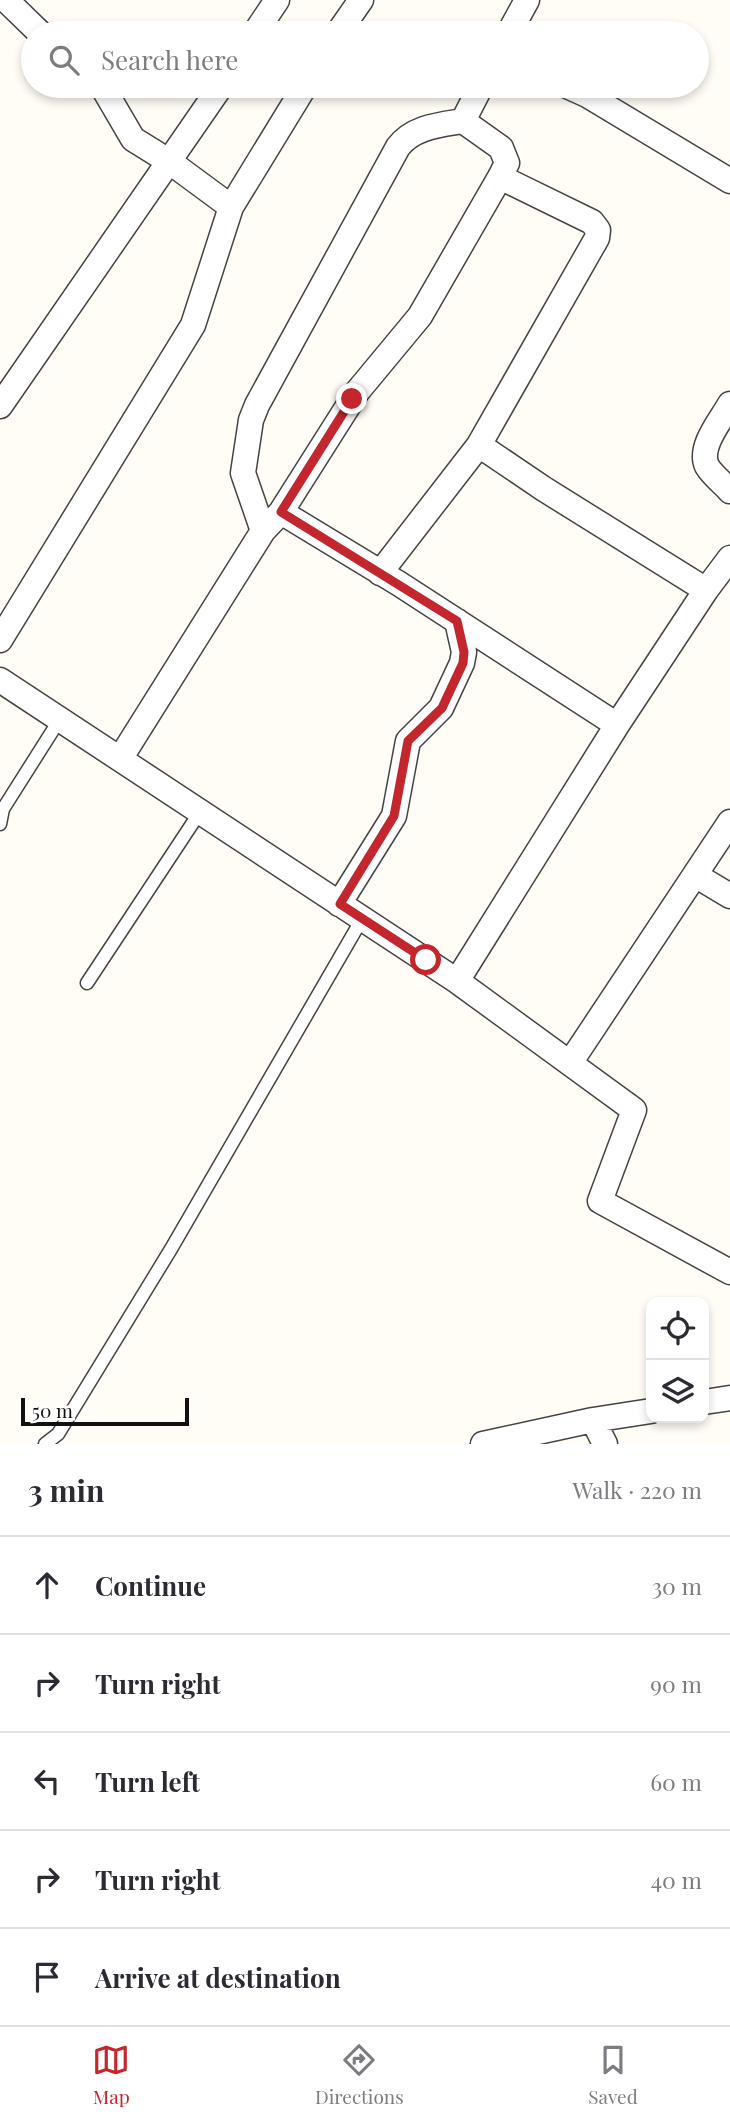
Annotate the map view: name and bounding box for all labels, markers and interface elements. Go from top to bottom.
search box [21,21,709,98]
icon: search [45,41,83,79]
text: Search here [101,42,238,77]
route end [336,383,367,414]
route start [410,944,441,975]
map controls [646,1297,709,1423]
button: locate [646,1297,709,1360]
button: layers [646,1360,709,1423]
scale bar [21,1395,189,1427]
text: 50 m [32,1397,73,1423]
text: 3 min [28,1470,104,1510]
text: Walk · 220 m [572,1474,702,1505]
icon: ahead [28,1566,66,1604]
text: Continue [95,1568,206,1603]
text: 30 m [652,1570,702,1601]
icon: right [28,1664,66,1702]
text: Turn right [95,1666,221,1701]
text: 90 m [650,1668,702,1699]
icon: left [28,1762,66,1800]
text: Turn left [95,1764,200,1799]
text: 60 m [650,1766,702,1797]
icon: right [28,1860,66,1898]
text: Turn right [95,1862,221,1897]
text: 40 m [651,1864,702,1895]
icon: arrive [28,1958,66,1996]
text: Arrive at destination [95,1960,341,1995]
tab: Map [92,2041,130,2109]
tab: Directions [315,2041,404,2109]
tab: Saved [588,2041,638,2109]

